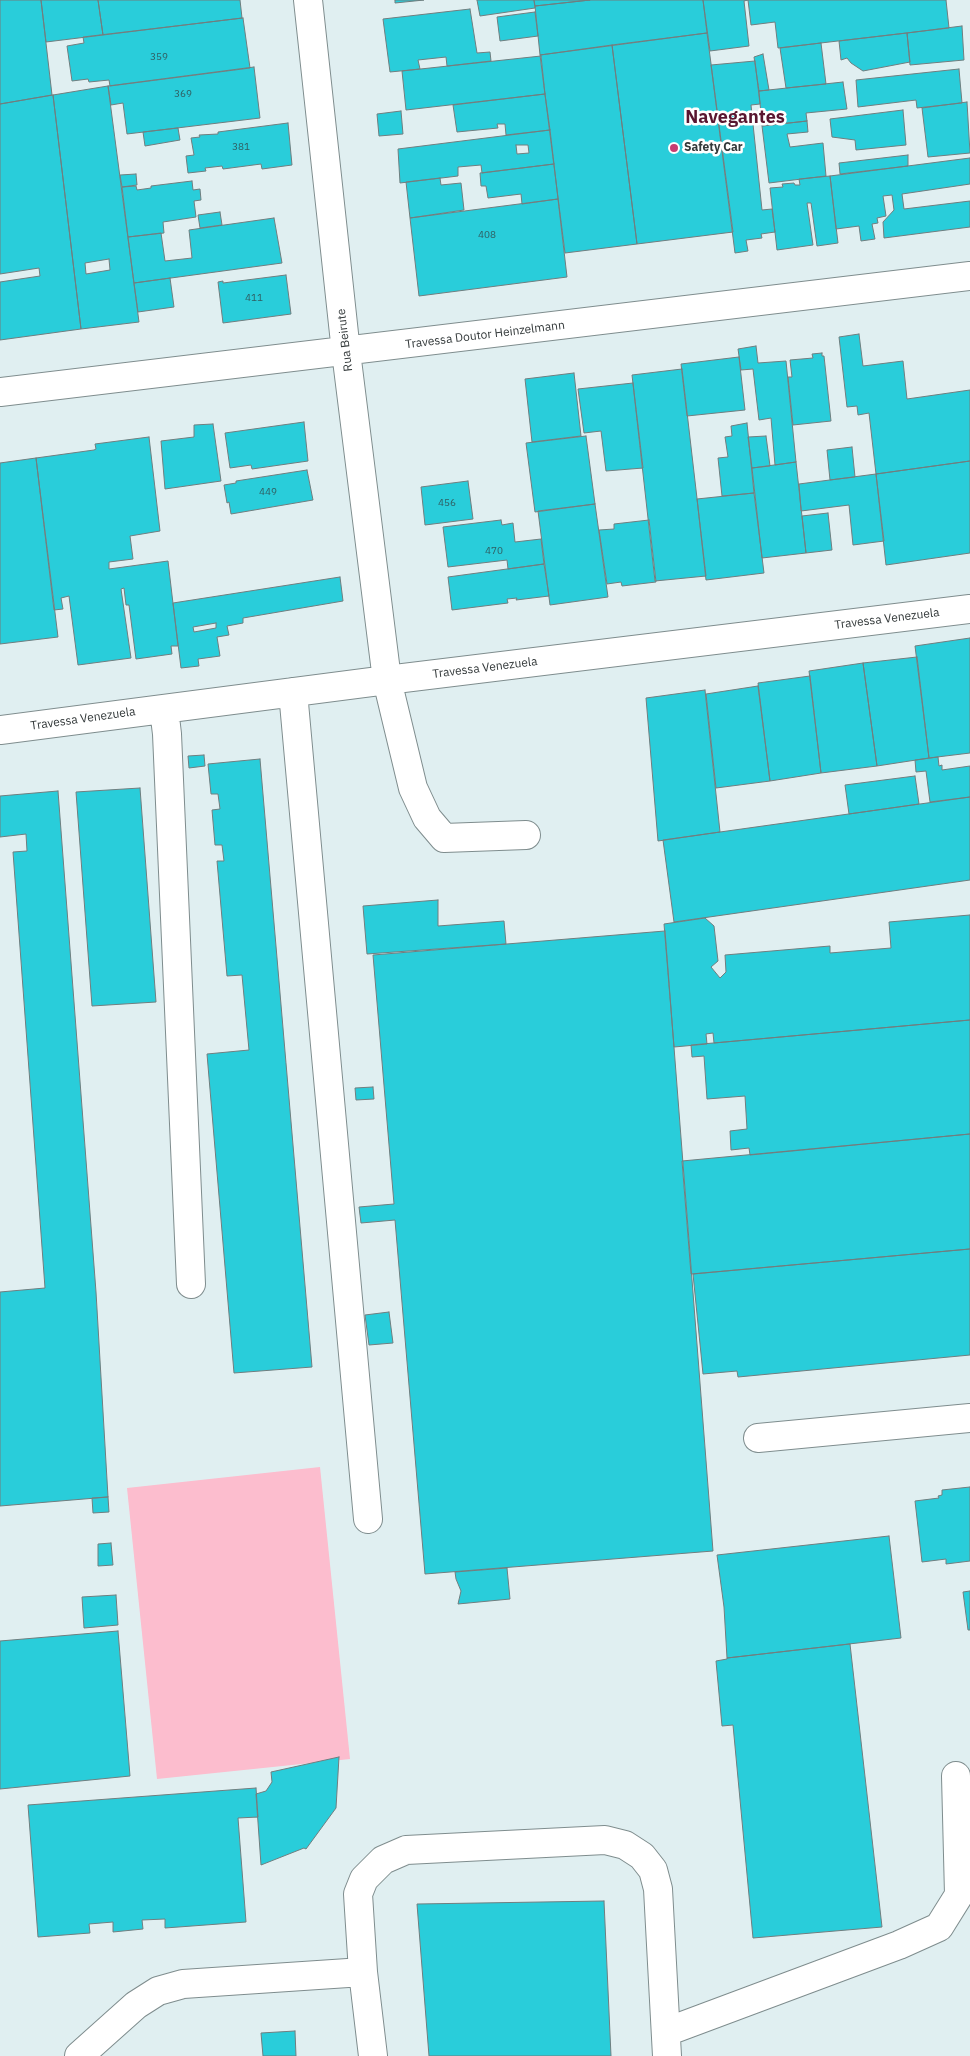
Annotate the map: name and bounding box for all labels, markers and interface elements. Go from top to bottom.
house number: 359 [150,51,168,63]
house number: 369 [174,88,192,100]
district label: Navegantes [685,107,785,129]
house number: 381 [232,141,250,153]
place label: Safety Car [684,141,743,155]
marker: Safety Car [668,142,680,154]
house number: 408 [478,229,496,241]
house number: 411 [245,292,263,304]
street label: Rua Beirute [334,308,356,372]
street label: Travessa Doutor Heinzelmann [404,318,566,352]
house number: 449 [259,486,277,498]
house number: 456 [438,497,456,509]
house number: 470 [485,545,503,557]
street label: Travessa Venezuela [834,605,940,633]
street label: Travessa Venezuela [432,654,538,682]
street label: Travessa Venezuela [30,705,136,733]

